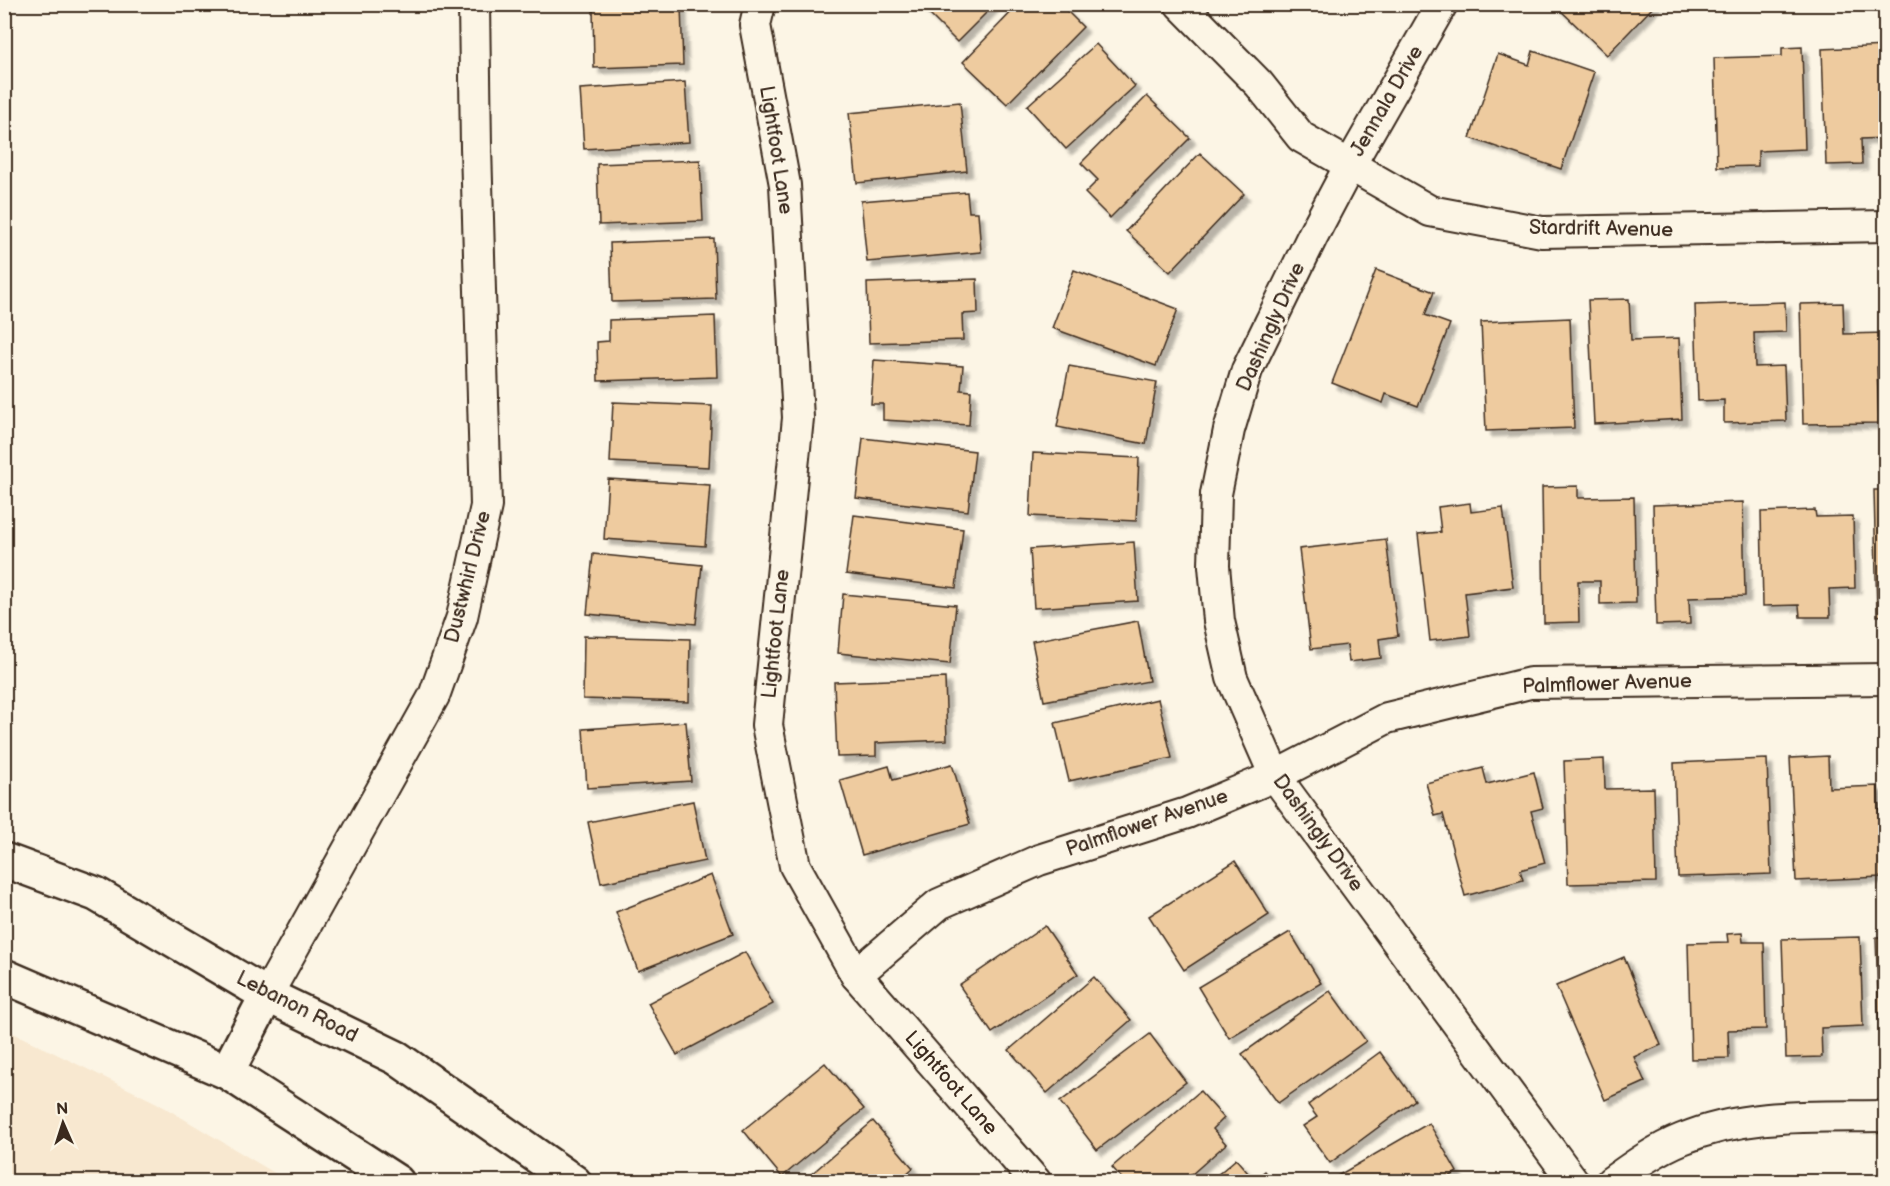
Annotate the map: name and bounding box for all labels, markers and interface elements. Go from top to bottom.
street label: Jennala Drive [1346,41,1428,161]
street label: Lightfoot Lane [754,84,798,216]
street label: Stardrift Avenue [1529,216,1673,242]
street label: Dashingly Drive [1232,259,1310,395]
street label: Dustwhirl Drive [440,508,496,645]
street label: Lightfoot Lane [757,568,795,700]
street label: Palmflower Avenue [1522,669,1692,699]
street label: Dashingly Drive [1268,770,1369,896]
street label: Palmflower Avenue [1063,784,1231,862]
street label: Lebanon Road [232,966,362,1048]
street label: Lightfoot Lane [899,1026,1003,1140]
north arrow [33,1093,93,1153]
text: N [56,1100,69,1119]

